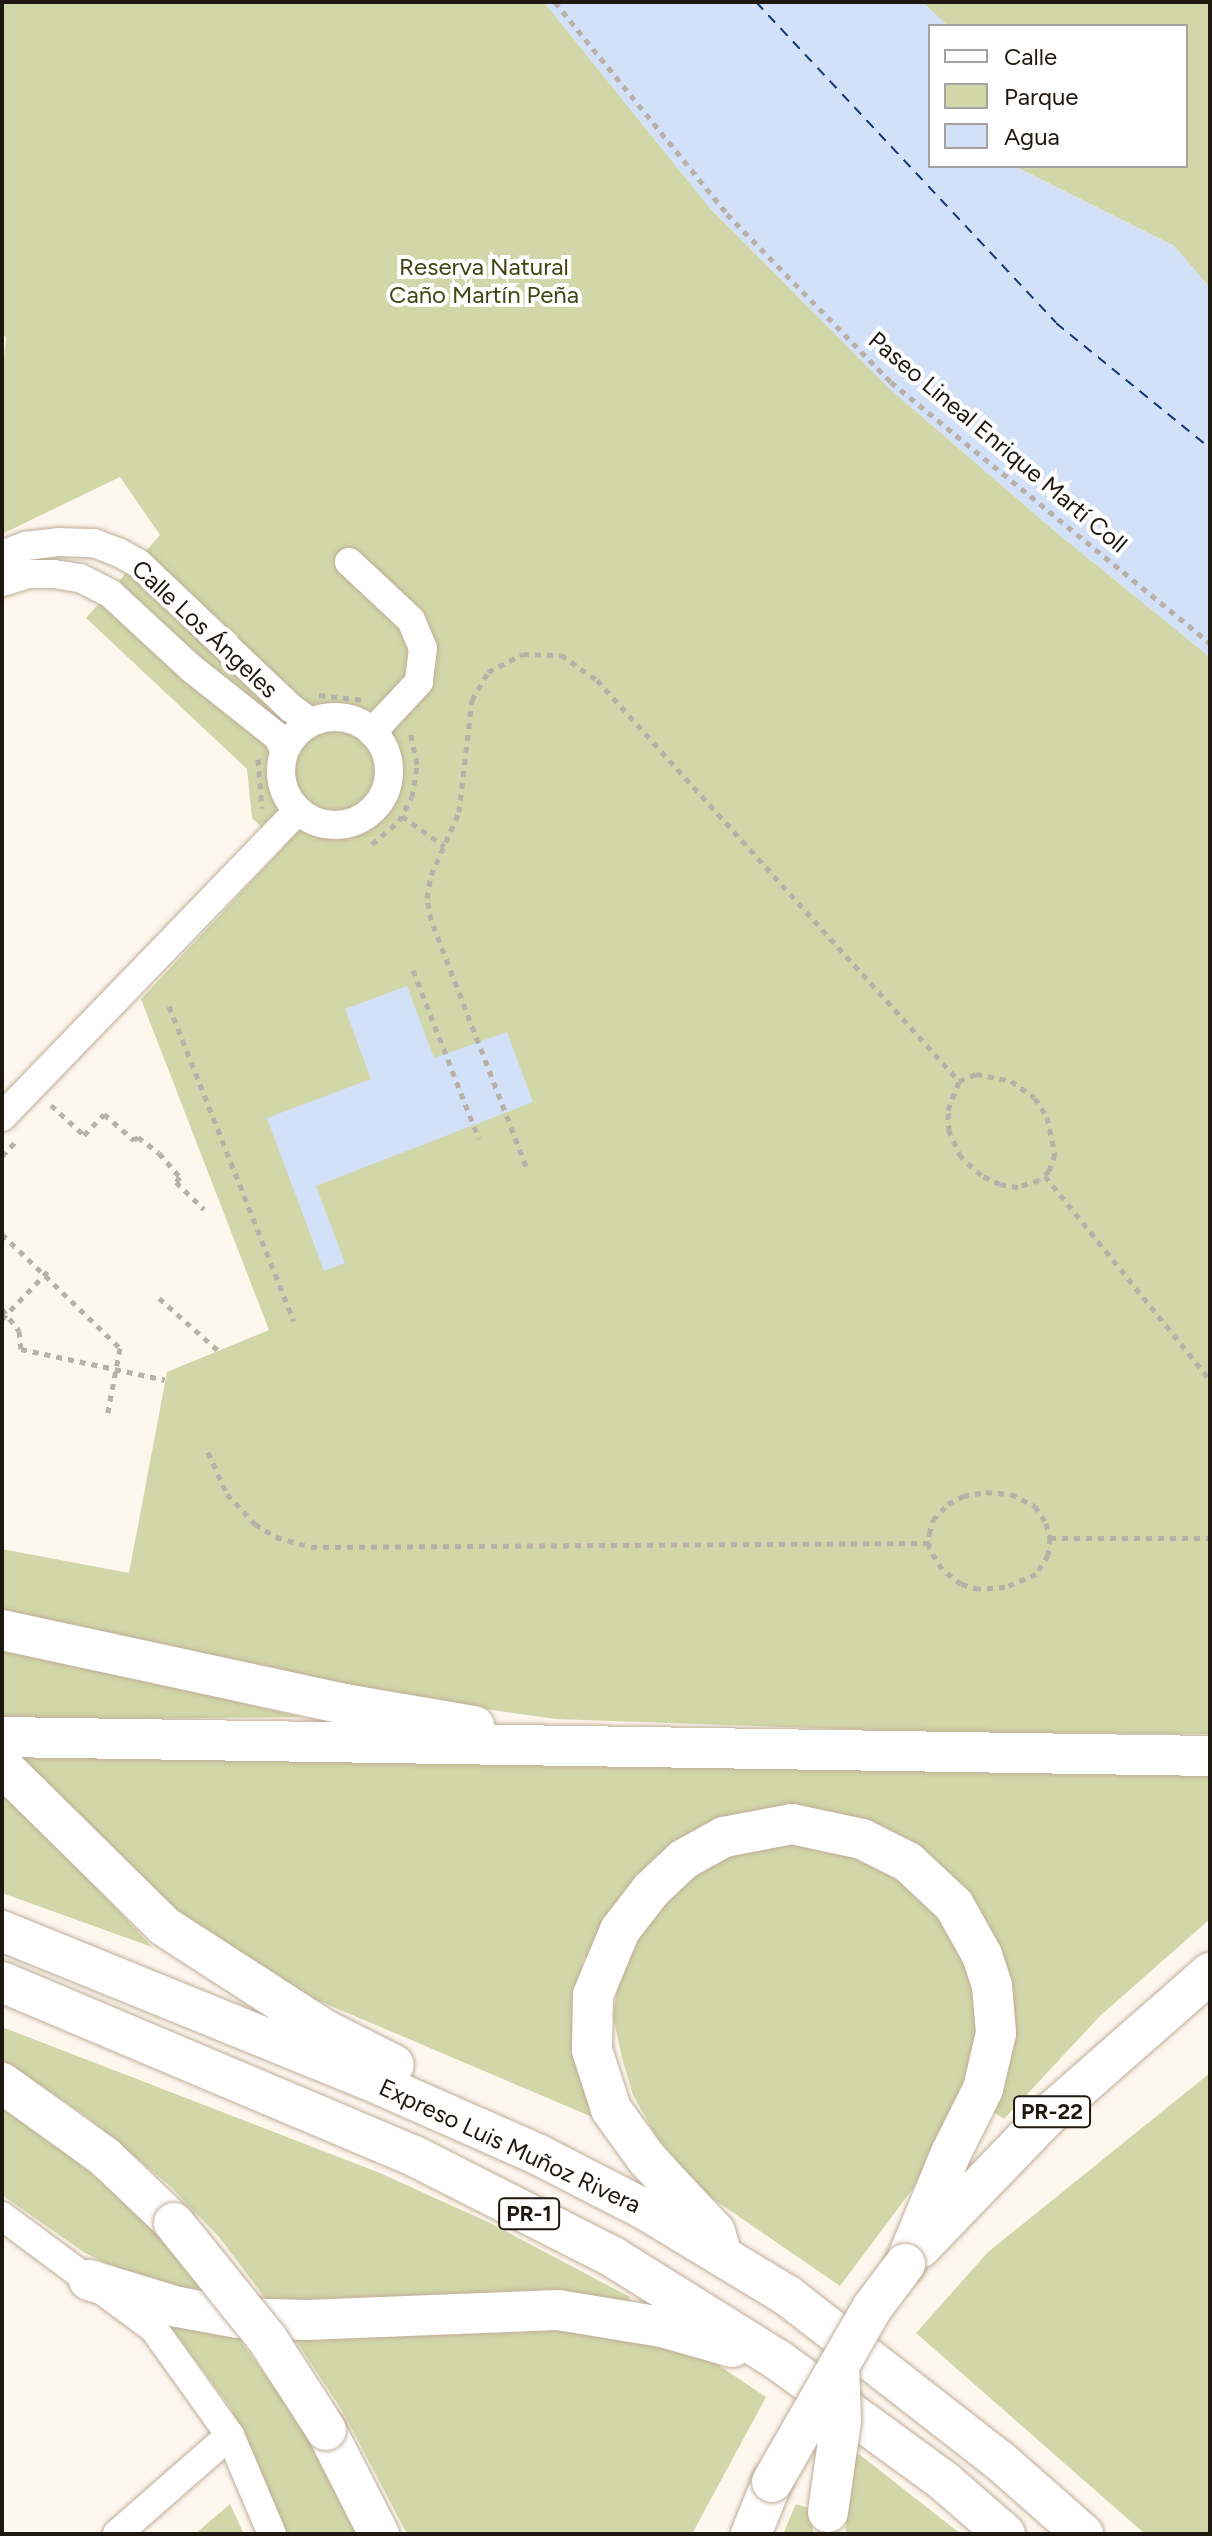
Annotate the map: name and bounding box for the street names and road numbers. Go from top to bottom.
street label: Paseo Lineal Enrique Martí Coll [863,325,1133,559]
street label: Calle Los Ángeles [126,554,284,704]
street label: Expreso Luis Muñoz Rivera [375,2073,645,2219]
road number: PR-22 [1012,2094,1092,2130]
road number: PR-1 [497,2196,561,2232]

